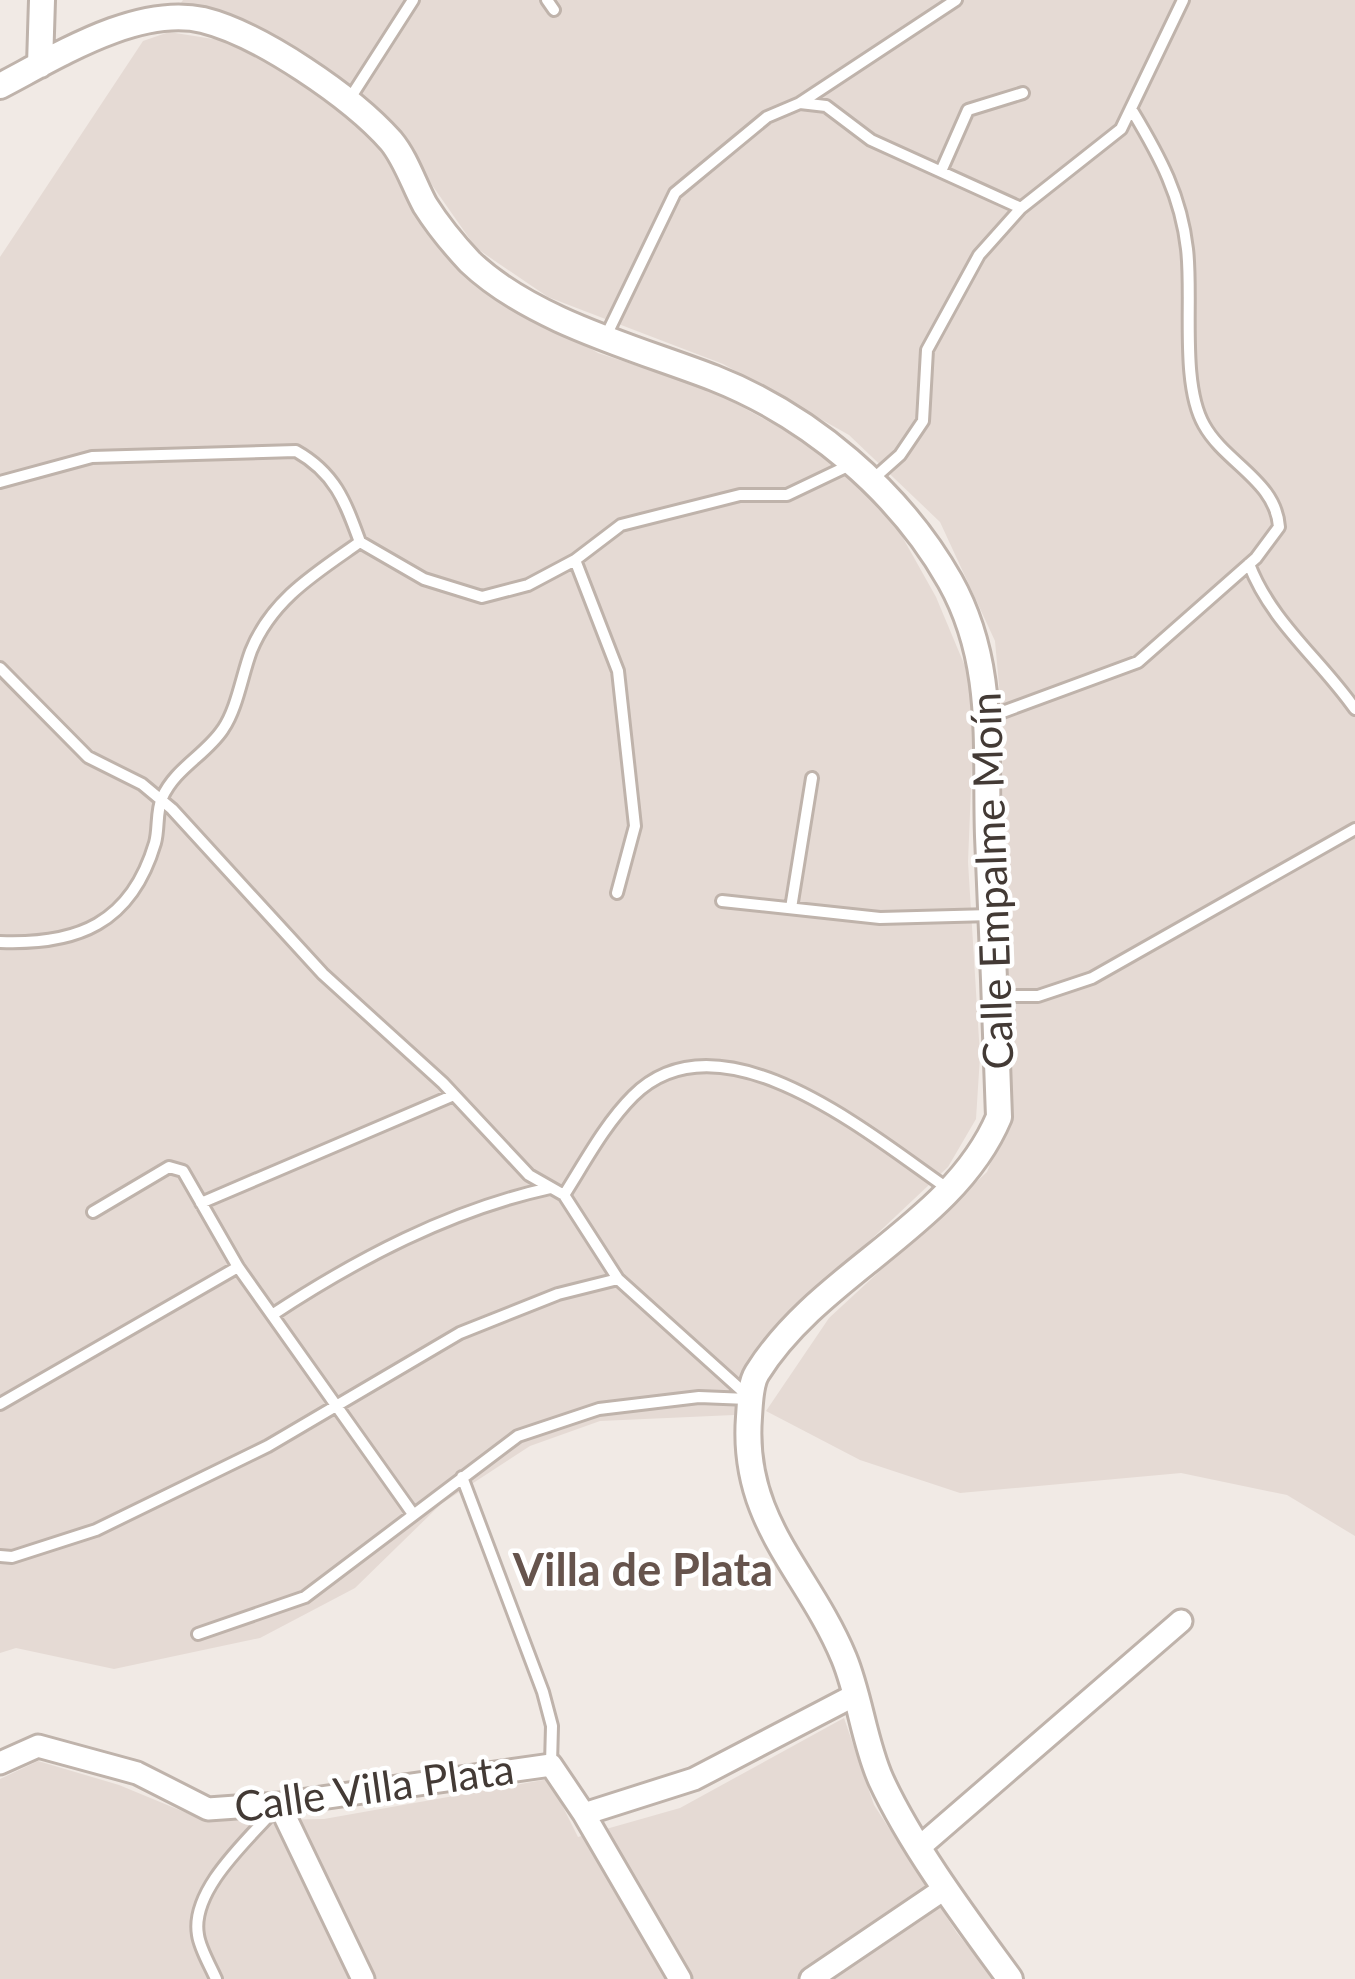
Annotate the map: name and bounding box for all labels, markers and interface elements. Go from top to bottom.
street label: Calle Empalme Moín [959,692,1023,1070]
district label: Villa de Plata [512,1542,773,1596]
street label: Calle Villa Plata [231,1743,517,1831]

